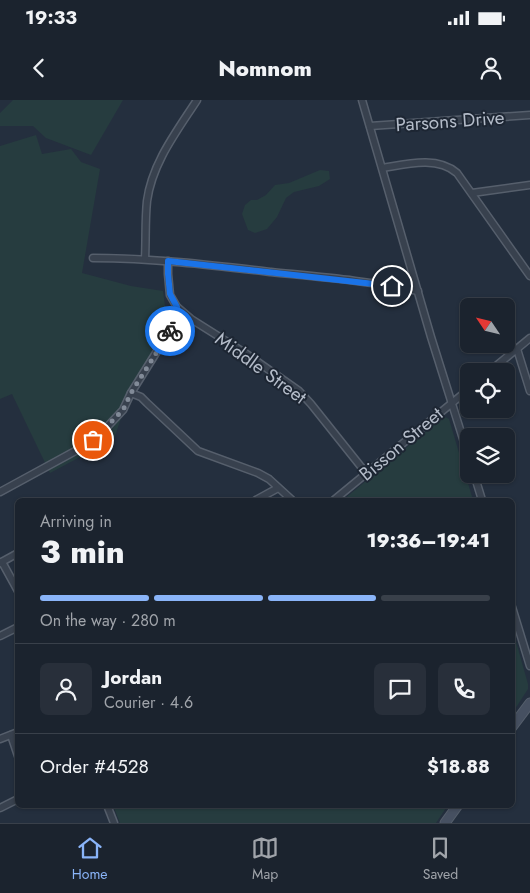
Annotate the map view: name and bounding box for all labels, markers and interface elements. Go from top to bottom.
text: 19:33 [25,4,77,31]
text: Nomnom [218,52,312,84]
icon: back [25,54,53,82]
icon: person [477,54,505,82]
street label: Parsons Drive [395,104,506,138]
pin [371,265,413,307]
icon: home [378,272,406,300]
north arrow [460,298,515,352]
map controls [460,298,515,483]
courier [145,306,195,356]
icon: bike [156,317,184,345]
street label: Middle Street [210,326,313,411]
button: locate [460,363,515,418]
street label: Bisson Street [353,401,449,487]
pin [72,419,114,461]
icon: bag [79,426,107,454]
button: layers [460,428,515,483]
text: Arriving in [40,510,112,533]
text: 19:36–19:41 [366,527,490,554]
text: 3 min [40,529,125,575]
text: On the way · 280 m [40,609,176,632]
button: person [40,663,92,715]
button: chat [374,663,426,715]
button: phone [438,663,490,715]
text: Jordan [104,664,162,691]
text: Courier · 4.6 [104,691,193,714]
text: Order #4528 [40,753,149,780]
text: $18.88 [427,753,490,780]
tab: Home [72,834,108,884]
tab: Map [251,834,279,884]
tab: Saved [423,834,458,884]

